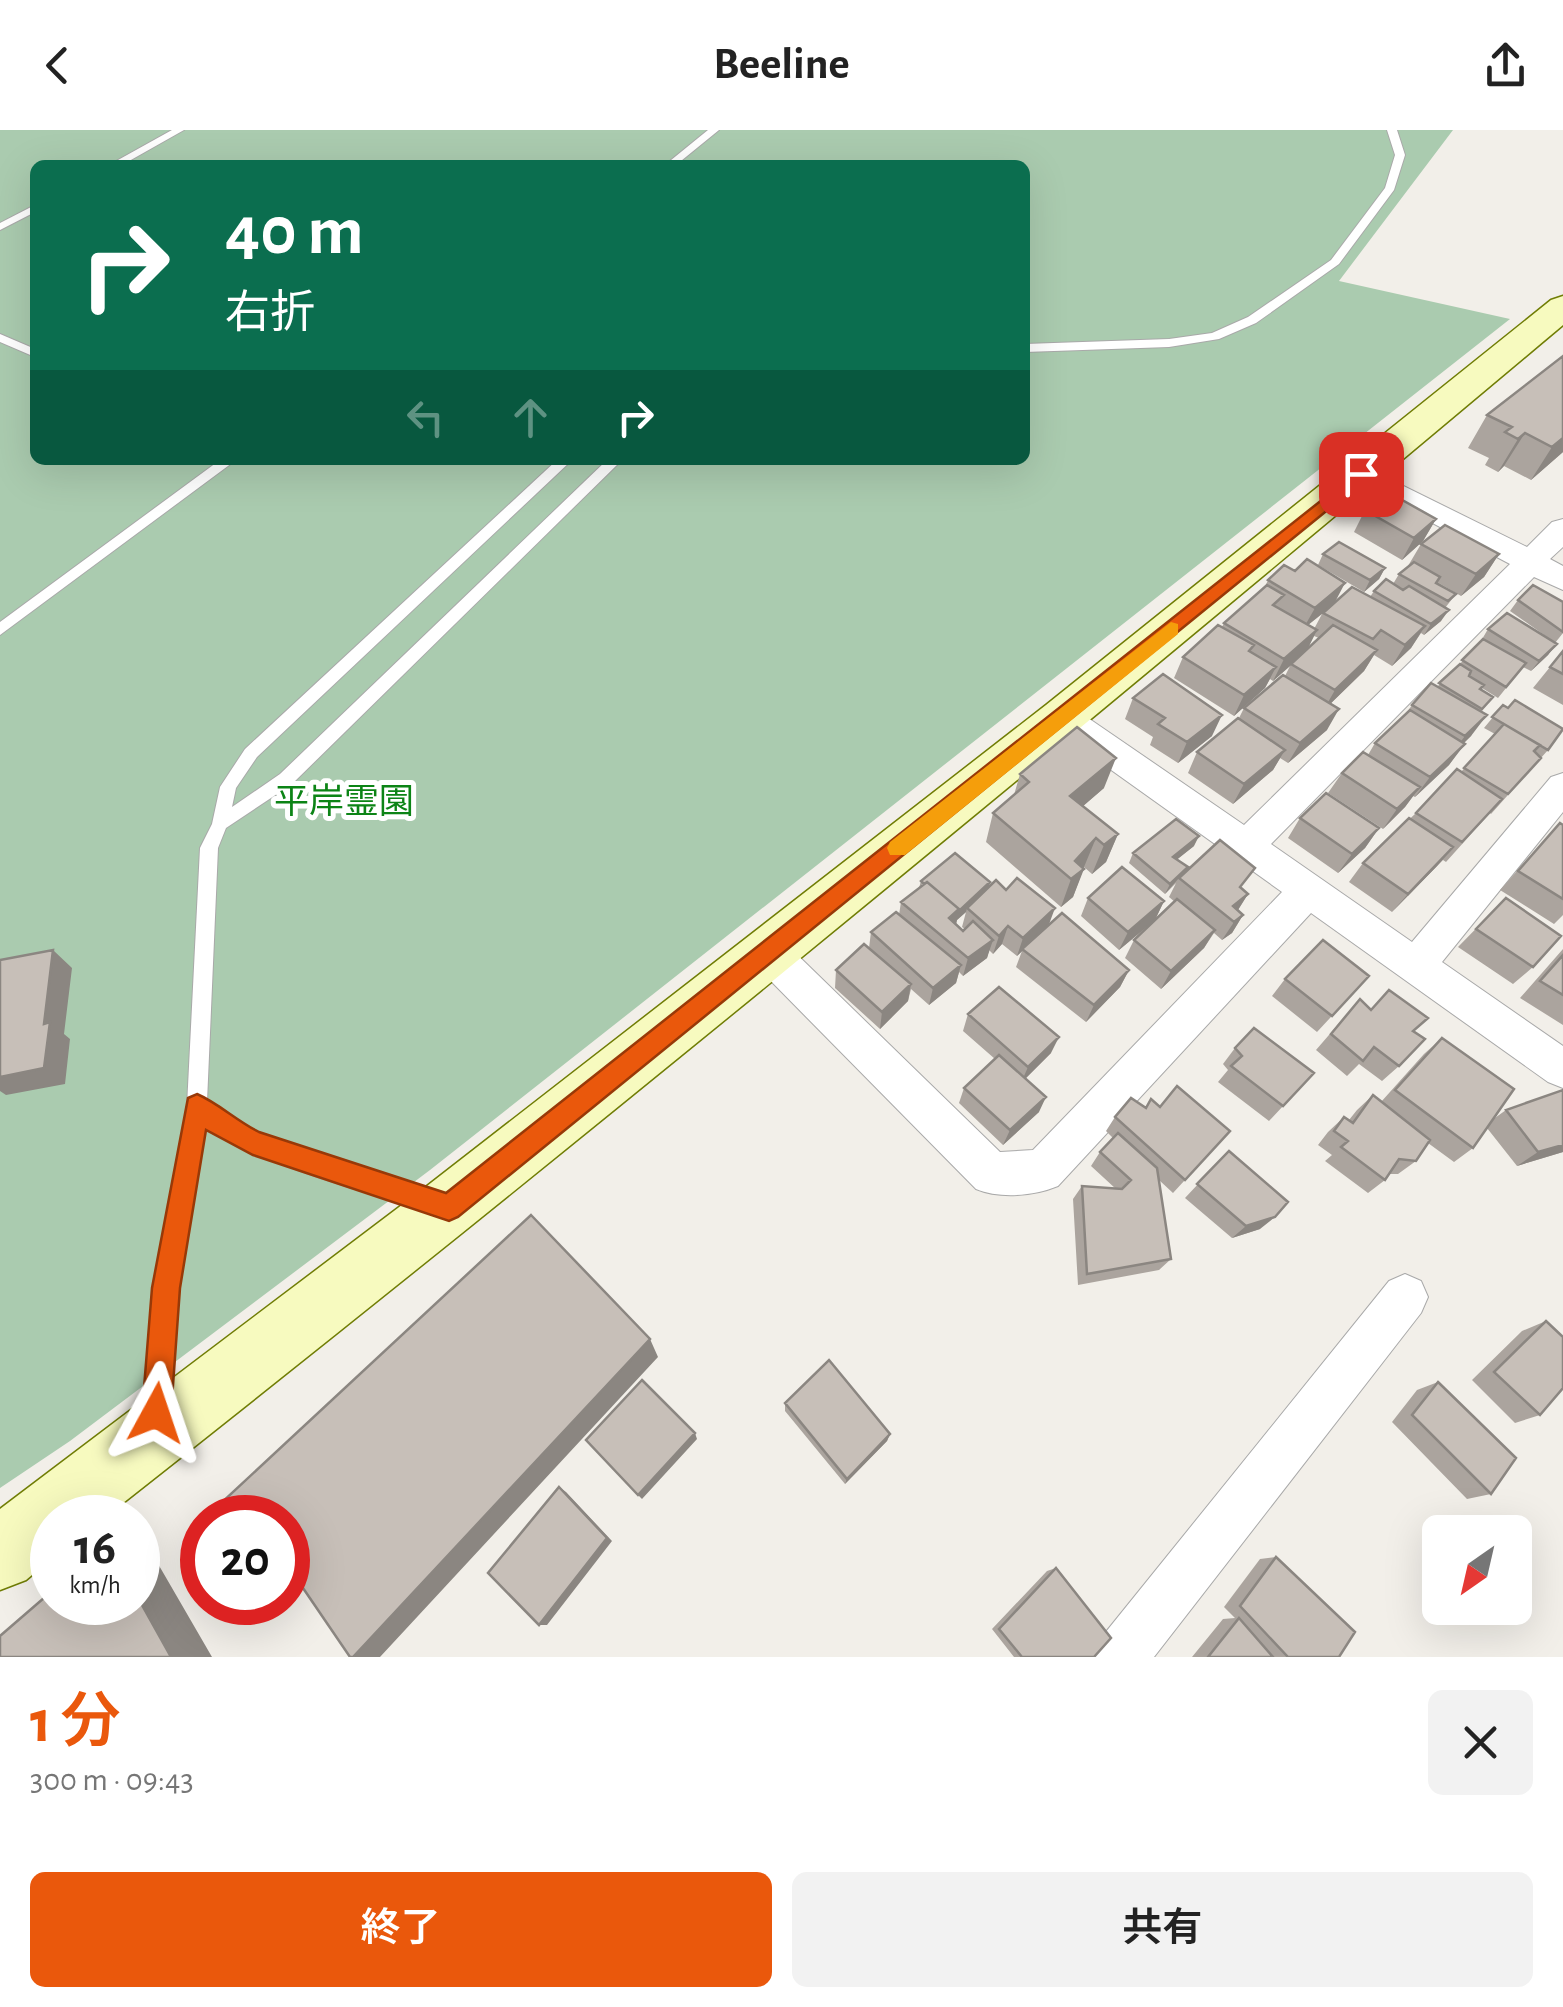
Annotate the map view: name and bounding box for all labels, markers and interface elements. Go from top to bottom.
icon: back [30,38,85,93]
icon: share [1478,38,1533,93]
text: Beeline [713,42,850,87]
text: 40 m [225,197,364,267]
icon: right [60,200,190,330]
text: 右折 [225,291,315,336]
icon: left [398,390,453,445]
icon: ahead [503,390,558,445]
icon: right [608,390,663,445]
pin [1319,432,1404,517]
icon: arrive [1334,447,1389,502]
park label: 平岸霊園 [274,783,414,820]
position arrow [104,1361,208,1465]
speed limit sign: 20 [180,1495,310,1625]
north arrow [1422,1515,1532,1625]
map controls [1422,1515,1532,1625]
text: 16 [74,1523,116,1573]
text: km/h [69,1573,121,1598]
button: close [1428,1690,1533,1795]
text: 1 分 [30,1693,121,1753]
text: 300 m · 09:43 [30,1764,194,1796]
button: 終了 [30,1872,772,1987]
button: 共有 [792,1872,1533,1987]

